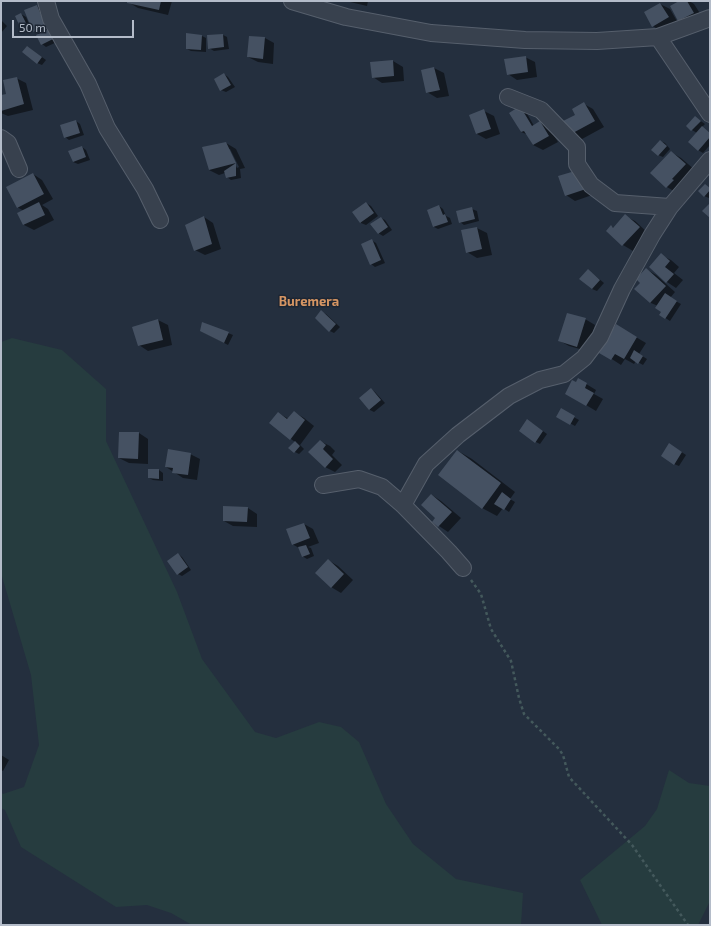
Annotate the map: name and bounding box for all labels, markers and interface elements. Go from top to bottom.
scale bar [14,12,136,38]
text: 50 m [19,20,46,34]
district label: Buremera [279,294,339,310]

